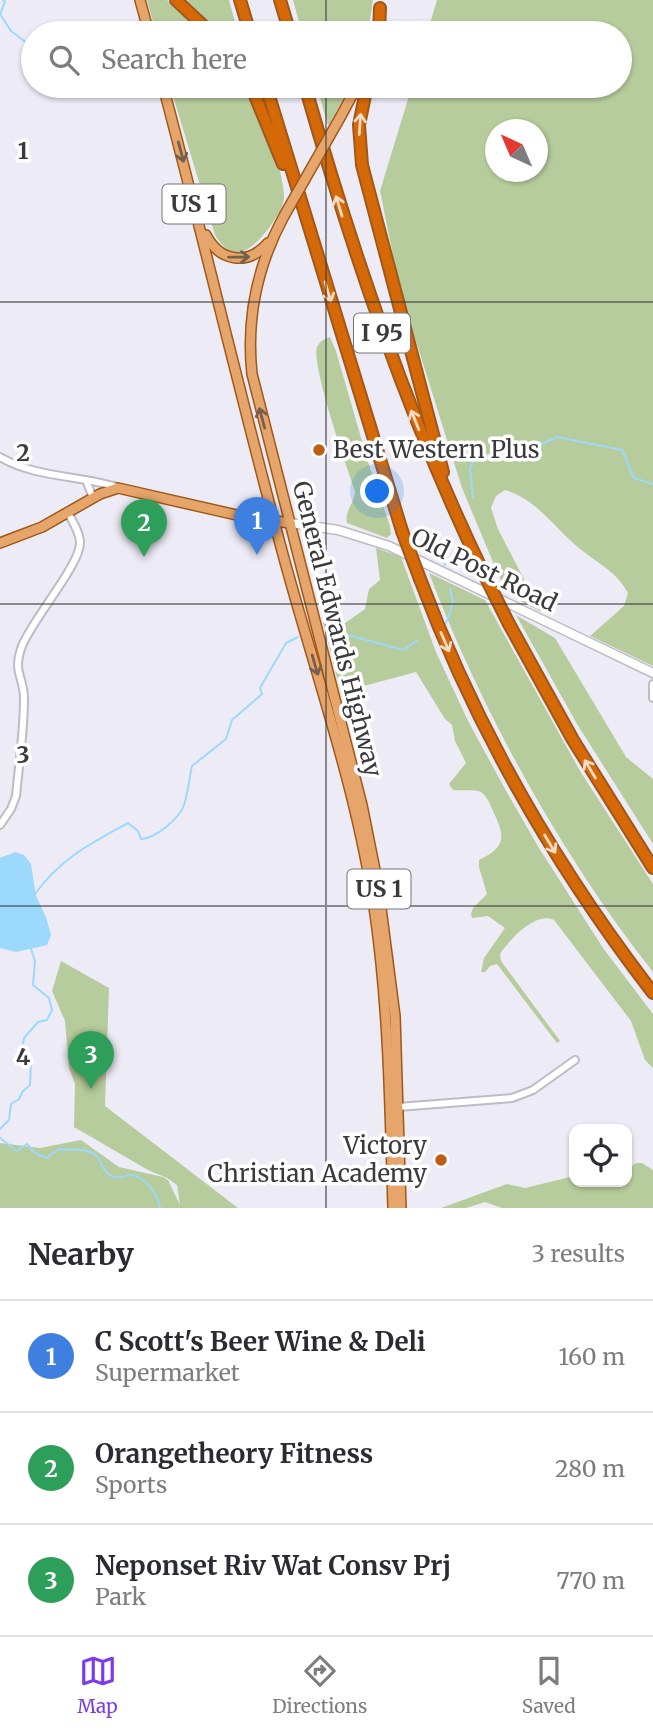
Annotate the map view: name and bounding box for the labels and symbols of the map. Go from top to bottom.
one-way arrow [353,112,366,135]
north arrow [485,119,548,182]
text: 1 [18,136,29,165]
one-way arrow [175,140,188,162]
road number: US 1 [162,184,226,224]
one-way arrow [332,195,345,217]
one-way arrow [227,250,250,263]
one-way arrow [323,280,335,302]
road number: I 95 [354,314,410,352]
one-way arrow [255,408,268,430]
one-way arrow [408,410,421,431]
place label: Best Western Plus [333,434,540,465]
text: 2 [16,438,30,467]
marker: Best Western Plus [311,442,327,458]
your location [360,474,394,508]
street label: General Edwards Highway [286,478,389,780]
pin: 1 [234,497,280,555]
pin: 2 [121,499,167,557]
street label: Old Post Road [406,521,562,618]
one-way arrow [439,631,452,652]
one-way arrow [309,653,322,675]
text: 3 [16,740,30,769]
one-way arrow [583,759,597,779]
one-way arrow [543,833,557,853]
road number: US 1 [348,870,410,908]
pin: 3 [68,1031,114,1089]
text: 4 [16,1042,31,1071]
place label: Victory Christian Academy [207,1130,427,1189]
marker: Victory Christian Academy [433,1152,449,1168]

